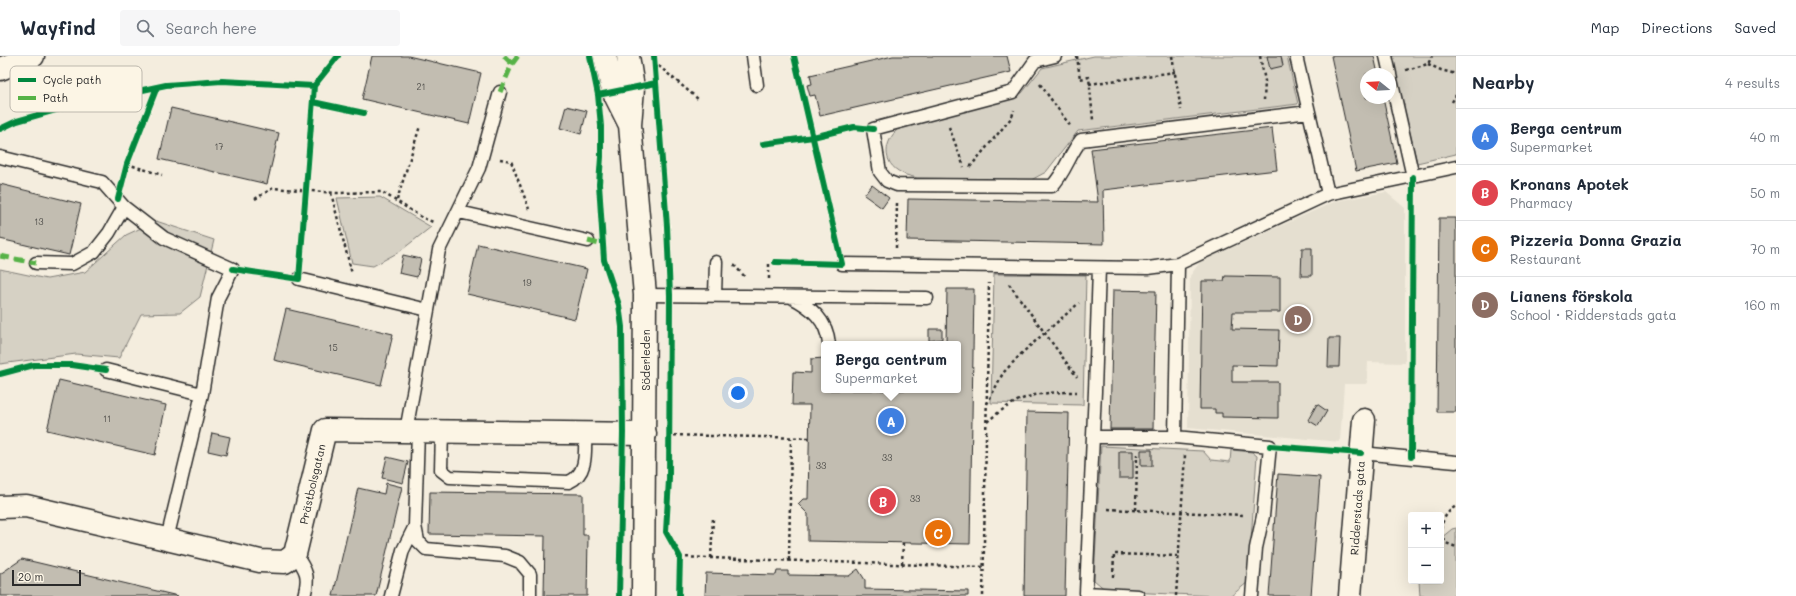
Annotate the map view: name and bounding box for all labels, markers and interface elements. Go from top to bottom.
search box [120,10,400,46]
text: Wayfind [20,15,96,40]
icon: search [134,17,156,39]
text: Search here [166,18,257,38]
text: Map [1591,18,1619,37]
text: Directions [1641,18,1712,37]
text: Saved [1734,18,1776,37]
legend [10,66,142,112]
north arrow [1360,68,1396,104]
text: Nearby [1472,71,1534,93]
text: Cycle path [43,72,101,87]
text: 4 results [1725,74,1780,91]
house number: 21 [416,81,426,92]
text: Path [43,90,68,105]
text: Berga centrum [1510,118,1622,138]
text: A [1480,128,1490,145]
text: 40 m [1750,128,1780,145]
text: Supermarket [1510,138,1593,155]
house number: 17 [214,141,224,152]
text: Kronans Apotek [1510,174,1629,194]
text: B [1481,184,1489,201]
text: 50 m [1750,184,1780,201]
text: Pharmacy [1510,194,1573,211]
house number: 13 [34,216,44,227]
text: Pizzeria Donna Grazia [1510,230,1682,250]
text: C [1480,240,1490,257]
text: 70 m [1750,240,1780,257]
text: Restaurant [1510,250,1581,267]
house number: 19 [522,277,532,288]
text: Lianens förskola [1510,286,1633,306]
text: D [1480,296,1490,313]
text: 160 m [1744,296,1780,313]
pin: D [1285,304,1311,334]
text: School · Ridderstads gata [1510,306,1677,323]
street label: Söderleden [638,329,653,391]
popup [821,341,961,393]
house number: 15 [328,342,338,353]
text: Berga centrum [835,349,947,369]
text: Supermarket [835,369,918,386]
your location [728,383,748,403]
pin: A [878,406,904,436]
house number: 11 [103,413,111,424]
street label: Prästbolsgatan [295,442,329,526]
house number: 33 [882,452,892,463]
house number: 33 [816,460,826,471]
street label: Ridderstads gata [1346,460,1368,556]
pin: B [870,486,896,516]
house number: 33 [910,493,920,504]
map controls [1408,512,1444,584]
button: + [1408,512,1444,548]
pin: C [925,518,951,548]
button: − [1408,548,1444,584]
scale bar [12,568,81,587]
text: 20 m [18,569,43,584]

